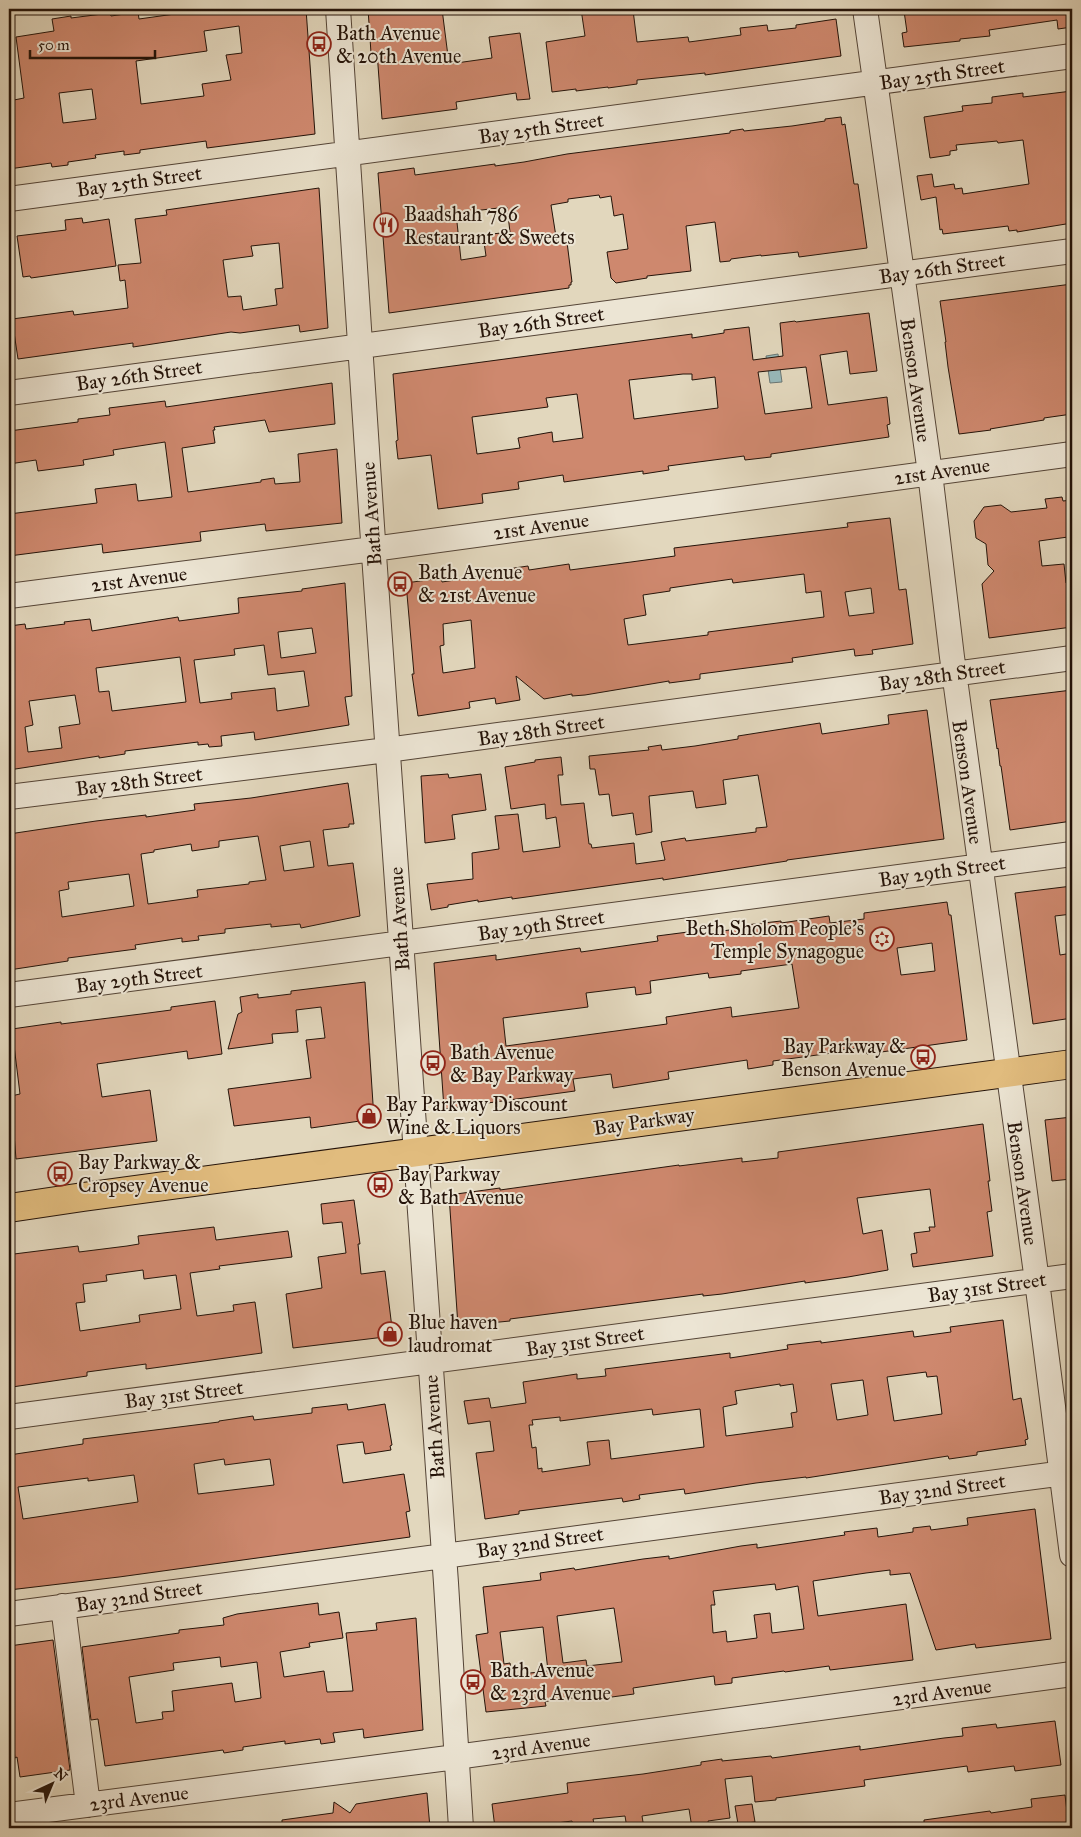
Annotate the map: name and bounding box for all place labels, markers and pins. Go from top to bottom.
place label: Bath Avenue & 20th Avenue [336,21,461,68]
bus stop icon: Bath Avenue & 20th Avenue [306,31,332,57]
place label: Baadshah 786 Restaurant & Sweets [404,202,574,249]
restaurant icon: Baadshah 786 Restaurant & Sweets [373,212,399,238]
place label: Bath Avenue & 21st Avenue [418,560,536,607]
bus stop icon: Bath Avenue & 21st Avenue [387,571,413,597]
place label: Beth Sholom People's Temple Synagogue [685,916,864,964]
synagogue icon: Beth Sholom People's Temple Synagogue [869,926,895,952]
place label: Bay Parkway & Benson Avenue [781,1034,906,1081]
place label: Bath Avenue & Bay Parkway [450,1040,574,1087]
bus stop icon: Bay Parkway & Benson Avenue [910,1044,936,1070]
bus stop icon: Bath Avenue & Bay Parkway [420,1050,446,1076]
place label: Bay Parkway Discount Wine & Liquors [386,1092,568,1140]
shop icon: Bay Parkway Discount Wine & Liquors [356,1103,382,1129]
place label: Bay Parkway & Cropsey Avenue [78,1150,209,1197]
bus stop icon: Bay Parkway & Cropsey Avenue [47,1161,73,1187]
place label: Bay Parkway & Bath Avenue [398,1162,523,1209]
bus stop icon: Bay Parkway & Bath Avenue [367,1172,393,1198]
place label: Blue haven laudromat [408,1310,498,1357]
shop icon: Blue haven laudromat [377,1321,403,1347]
place label: Bath Avenue & 23rd Avenue [490,1658,611,1705]
bus stop icon: Bath Avenue & 23rd Avenue [460,1669,486,1695]

